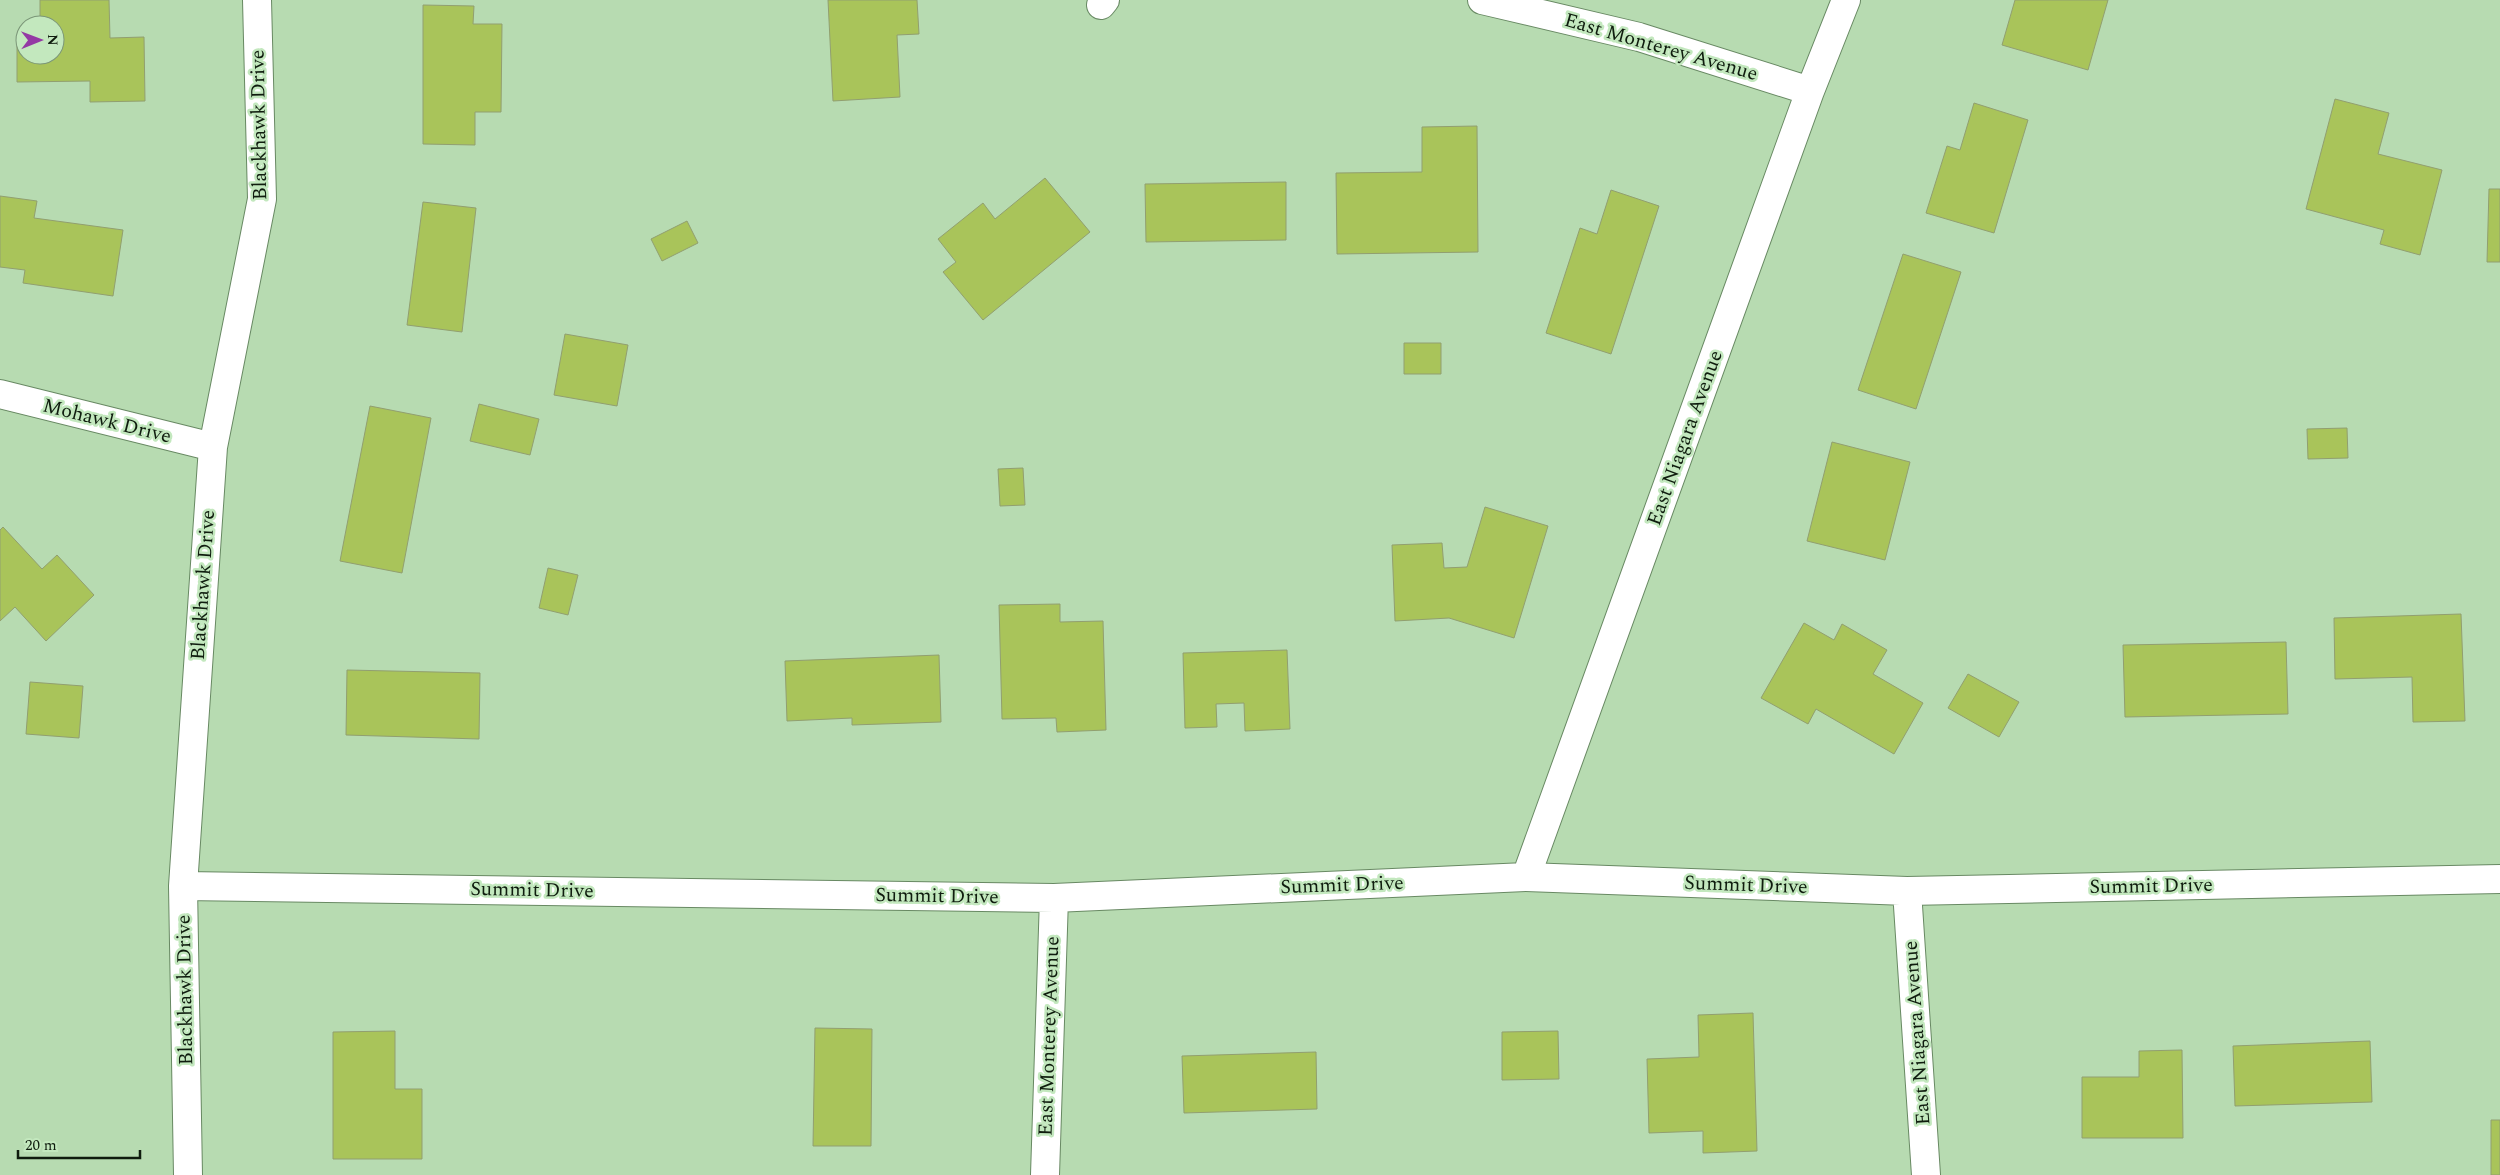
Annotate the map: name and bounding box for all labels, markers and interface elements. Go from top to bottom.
street label: East Monterey Avenue [1561,5,1761,89]
north arrow [15,15,65,65]
text: N [42,34,63,46]
street label: Blackhawk Drive [243,49,275,201]
street label: East Niagara Avenue [1639,346,1731,530]
street label: Mohawk Drive [40,391,174,451]
street label: Blackhawk Drive [183,509,223,661]
street label: Summit Drive [1280,868,1404,902]
street label: Summit Drive [1684,868,1808,902]
street label: Summit Drive [2089,870,2213,902]
street label: Summit Drive [470,874,594,906]
street label: Summit Drive [875,880,999,912]
street label: Blackhawk Drive [169,914,201,1066]
street label: East Monterey Avenue [1031,936,1067,1136]
street label: East Niagara Avenue [1896,940,1938,1126]
scale bar [18,1128,140,1160]
text: 20 m [25,1134,57,1157]

